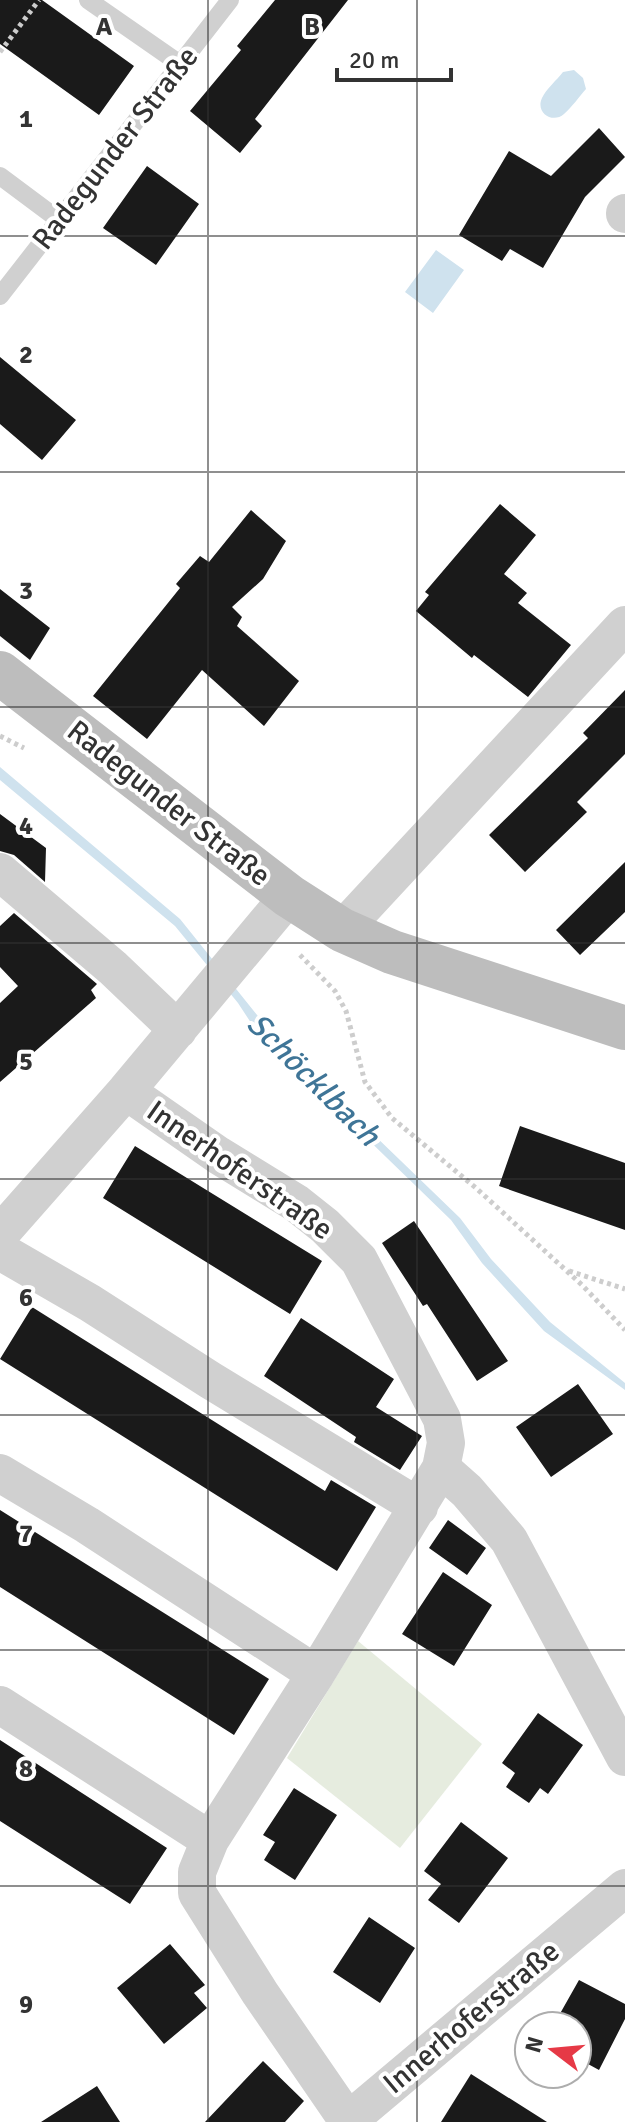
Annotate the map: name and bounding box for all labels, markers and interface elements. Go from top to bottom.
text: A [96,11,113,43]
text: B [304,11,320,43]
scale bar [337,32,451,82]
street label: Radegunder Straße [24,39,206,257]
text: 20 m [349,45,399,75]
text: 1 [19,103,33,135]
text: 2 [19,339,33,371]
text: 3 [19,575,33,607]
street label: Radegunder Straße [60,712,278,894]
text: 4 [19,810,33,842]
water label: Schöcklbach [239,1005,390,1155]
text: 5 [19,1046,33,1078]
street label: Innerhoferstraße [140,1093,340,1248]
text: 6 [19,1282,33,1314]
text: 7 [19,1518,33,1550]
text: 8 [19,1753,33,1785]
street label: Innerhoferstraße [376,1933,567,2102]
text: 9 [19,1989,33,2021]
north arrow [513,2010,593,2090]
text: N [519,2034,549,2056]

